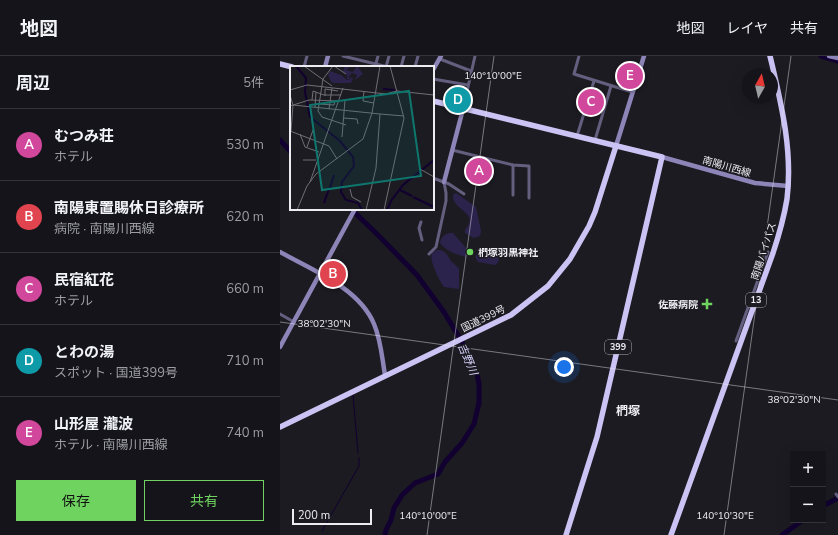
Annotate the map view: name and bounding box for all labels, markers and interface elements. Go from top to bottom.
text: 地図 [20,16,58,42]
text: 地図 [676,19,704,38]
text: レイヤ [726,19,768,38]
text: 共有 [790,19,818,38]
pin: E [617,61,643,91]
inset map [290,66,434,210]
north arrow [742,68,778,104]
text: 140°10'00"E [464,69,522,83]
text: 周辺 [16,72,50,95]
text: 5件 [243,74,264,92]
pin: D [445,85,471,115]
pin: C [578,87,604,117]
text: むつみ荘 [54,126,114,146]
text: A [24,136,34,154]
text: 530 m [226,136,264,154]
text: ホテル [54,148,93,166]
street label: 南陽川西線 [701,153,753,181]
pin: A [466,156,492,186]
text: 南陽東置賜休日診療所 [54,198,204,218]
text: B [25,208,33,226]
text: 620 m [226,208,264,226]
text: 病院 · 南陽川西線 [54,220,155,238]
street label: 南陽バイパス [748,221,780,282]
place label: 椚塚羽黒神社 [478,246,539,260]
marker: 椚塚羽黒神社 [465,247,475,257]
pin: B [320,259,346,289]
text: 民宿紅花 [54,270,114,290]
text: C [25,280,33,298]
text: 660 m [226,280,264,298]
text: ホテル [54,292,93,310]
road number: 13 [746,293,766,307]
place label: 佐藤病院 [658,298,698,312]
marker: 佐藤病院 [701,298,713,310]
street label: 国道399号 [459,302,508,336]
text: 38°02'30"N [297,317,351,331]
road number: 399 [605,340,631,354]
water label: 吉野川 [454,341,481,378]
text: とわの湯 [54,342,114,362]
text: D [24,352,34,370]
text: 710 m [226,352,264,370]
your location [554,357,574,377]
text: スポット · 国道399号 [54,364,178,382]
text: 38°02'30"N [767,393,821,407]
district label: 椚塚 [616,403,640,419]
text: 山形屋 瀧波 [54,414,133,434]
text: E [25,424,33,442]
text: 740 m [226,424,264,442]
text: ホテル · 南陽川西線 [54,436,168,454]
map controls [790,451,826,523]
button: + [790,451,826,487]
button: 保存 [16,480,136,521]
button: 共有 [144,480,264,521]
button: − [790,487,826,523]
scale bar [292,507,372,526]
text: 200 m [298,508,330,523]
text: 140°10'00"E [399,509,457,523]
text: 140°10'30"E [696,509,754,523]

